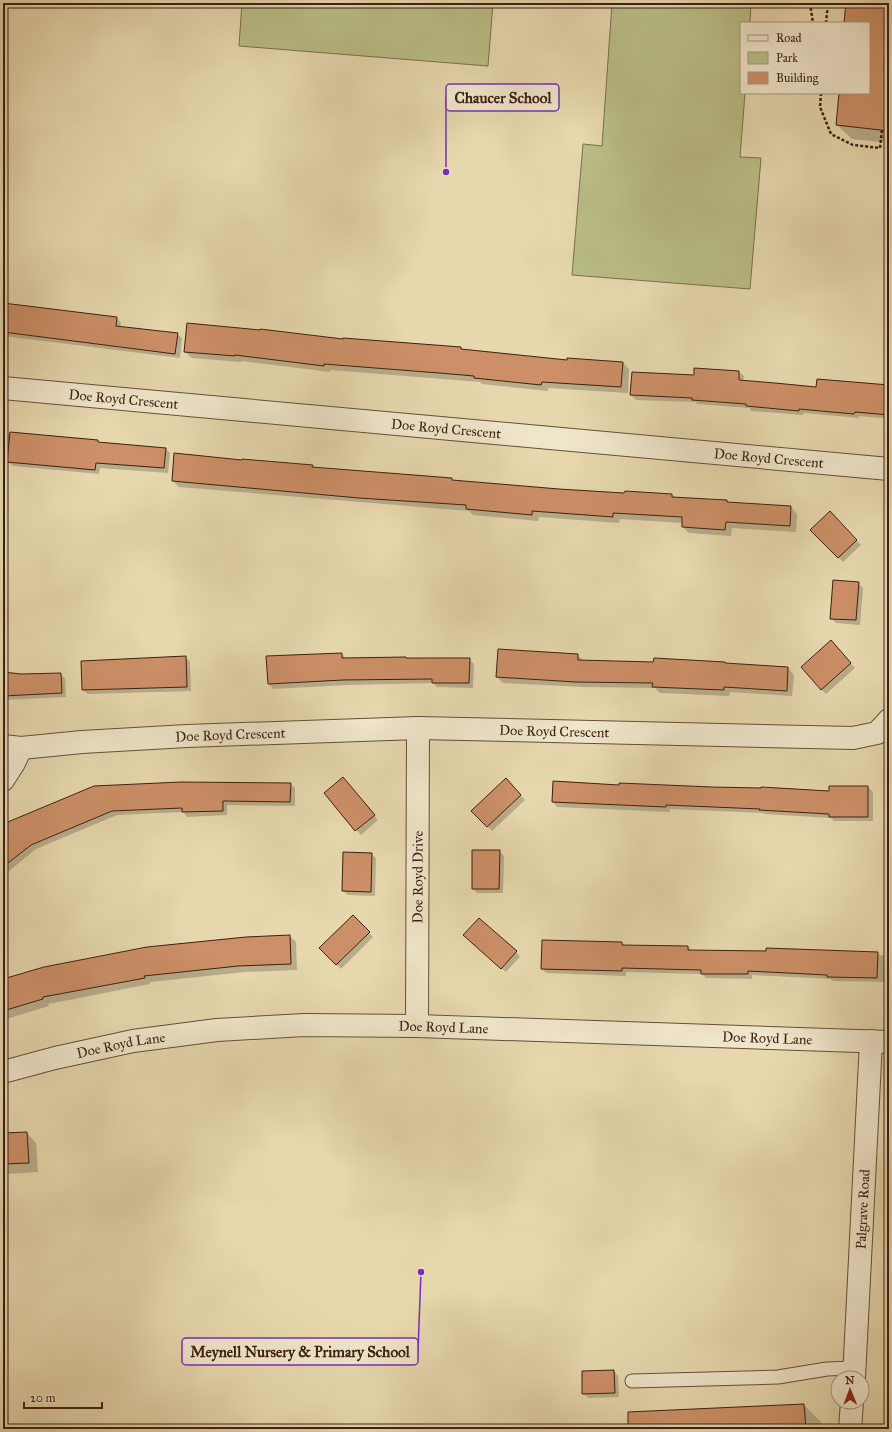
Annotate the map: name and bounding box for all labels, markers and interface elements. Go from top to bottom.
legend [740,22,870,94]
text: Road [776,31,802,45]
text: Park [776,51,798,65]
text: Building [776,71,819,86]
callout: Chaucer School [446,84,559,111]
text: Chaucer School [455,89,552,107]
street label: Doe Royd Crescent [68,386,179,413]
street label: Doe Royd Crescent [390,416,502,442]
street label: Doe Royd Crescent [713,445,824,472]
street label: Doe Royd Crescent [499,722,610,741]
street label: Doe Royd Crescent [175,725,286,746]
street label: Doe Royd Drive [409,830,427,923]
street label: Doe Royd Lane [398,1018,489,1037]
street label: Doe Royd Lane [722,1028,813,1048]
street label: Doe Royd Lane [75,1029,166,1062]
street label: Palgrave Road [853,1169,874,1250]
callout: Meynell Nursery & Primary School [182,1338,418,1365]
text: Meynell Nursery & Primary School [190,1343,411,1362]
north arrow [830,1370,870,1410]
text: N [845,1374,855,1387]
scale bar [24,1384,102,1410]
text: 20 m [30,1391,56,1405]

